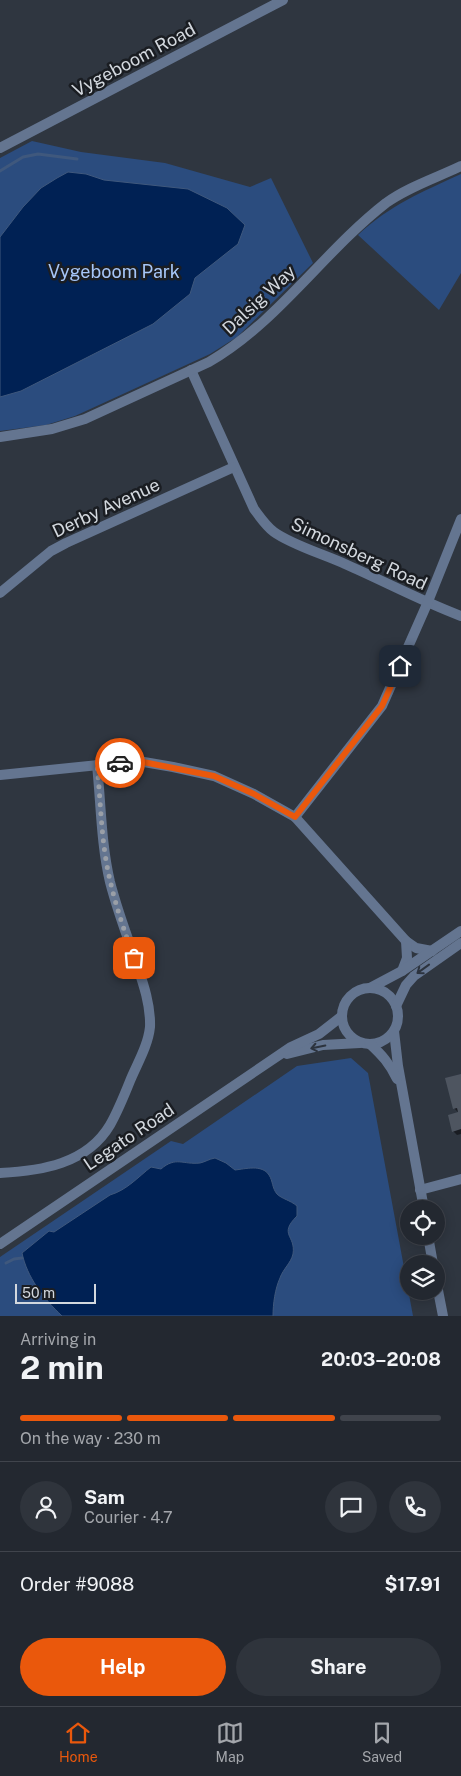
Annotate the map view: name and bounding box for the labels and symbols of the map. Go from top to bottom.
street label: Vygeboom Road [69,18,199,101]
street label: Dalsig Way [218,260,300,339]
park label: Vygeboom Park [48,261,180,282]
street label: Derby Avenue [49,473,163,542]
street label: Simonsberg Road [288,513,431,594]
pin [379,645,421,687]
courier [95,738,145,788]
pin [113,937,155,979]
one-way arrow [417,964,430,975]
one-way arrow [310,1042,326,1052]
street label: Legato Road [80,1099,178,1175]
scale bar [15,1281,96,1304]

